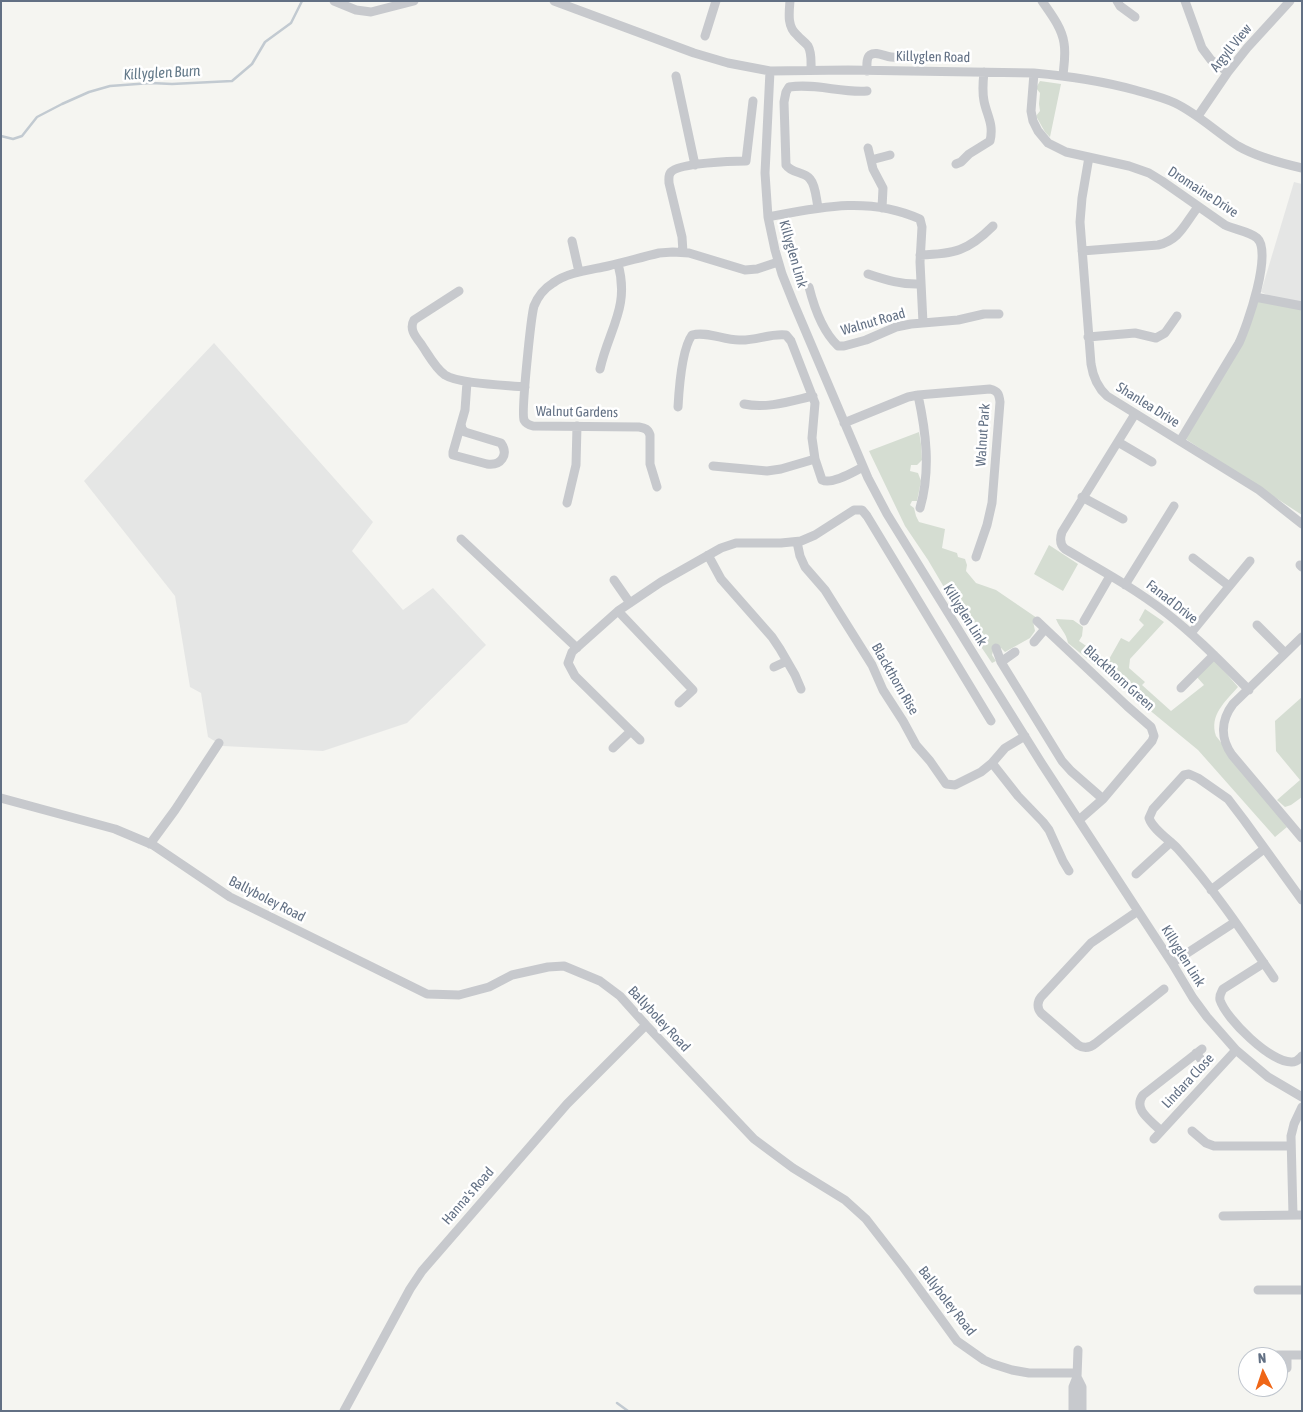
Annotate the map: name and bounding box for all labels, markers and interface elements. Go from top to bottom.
street label: Argyll View [1207,21,1255,75]
street label: Killyglen Road [896,48,970,66]
water label: Killyglen Burn [123,62,201,84]
street label: Dromaine Drive [1165,163,1241,221]
street label: Killyglen Link [775,218,811,290]
street label: Walnut Road [839,305,907,339]
street label: Shanlea Drive [1113,379,1183,431]
street label: Walnut Gardens [536,403,618,421]
street label: Walnut Park [972,403,994,467]
street label: Fanad Drive [1143,577,1201,627]
street label: Killyglen Link [939,581,991,649]
street label: Blackthorn Rise [868,640,922,718]
street label: Blackthorn Green [1080,642,1158,714]
street label: Ballyboley Road [226,873,308,925]
street label: Killyglen Link [1157,922,1209,990]
street label: Ballyboley Road [624,983,694,1055]
street label: Lindara Close [1158,1050,1218,1112]
street label: Hanna's Road [438,1164,498,1228]
street label: Ballyboley Road [915,1263,979,1339]
north arrow [1238,1347,1288,1397]
text: N [1257,1350,1267,1366]

